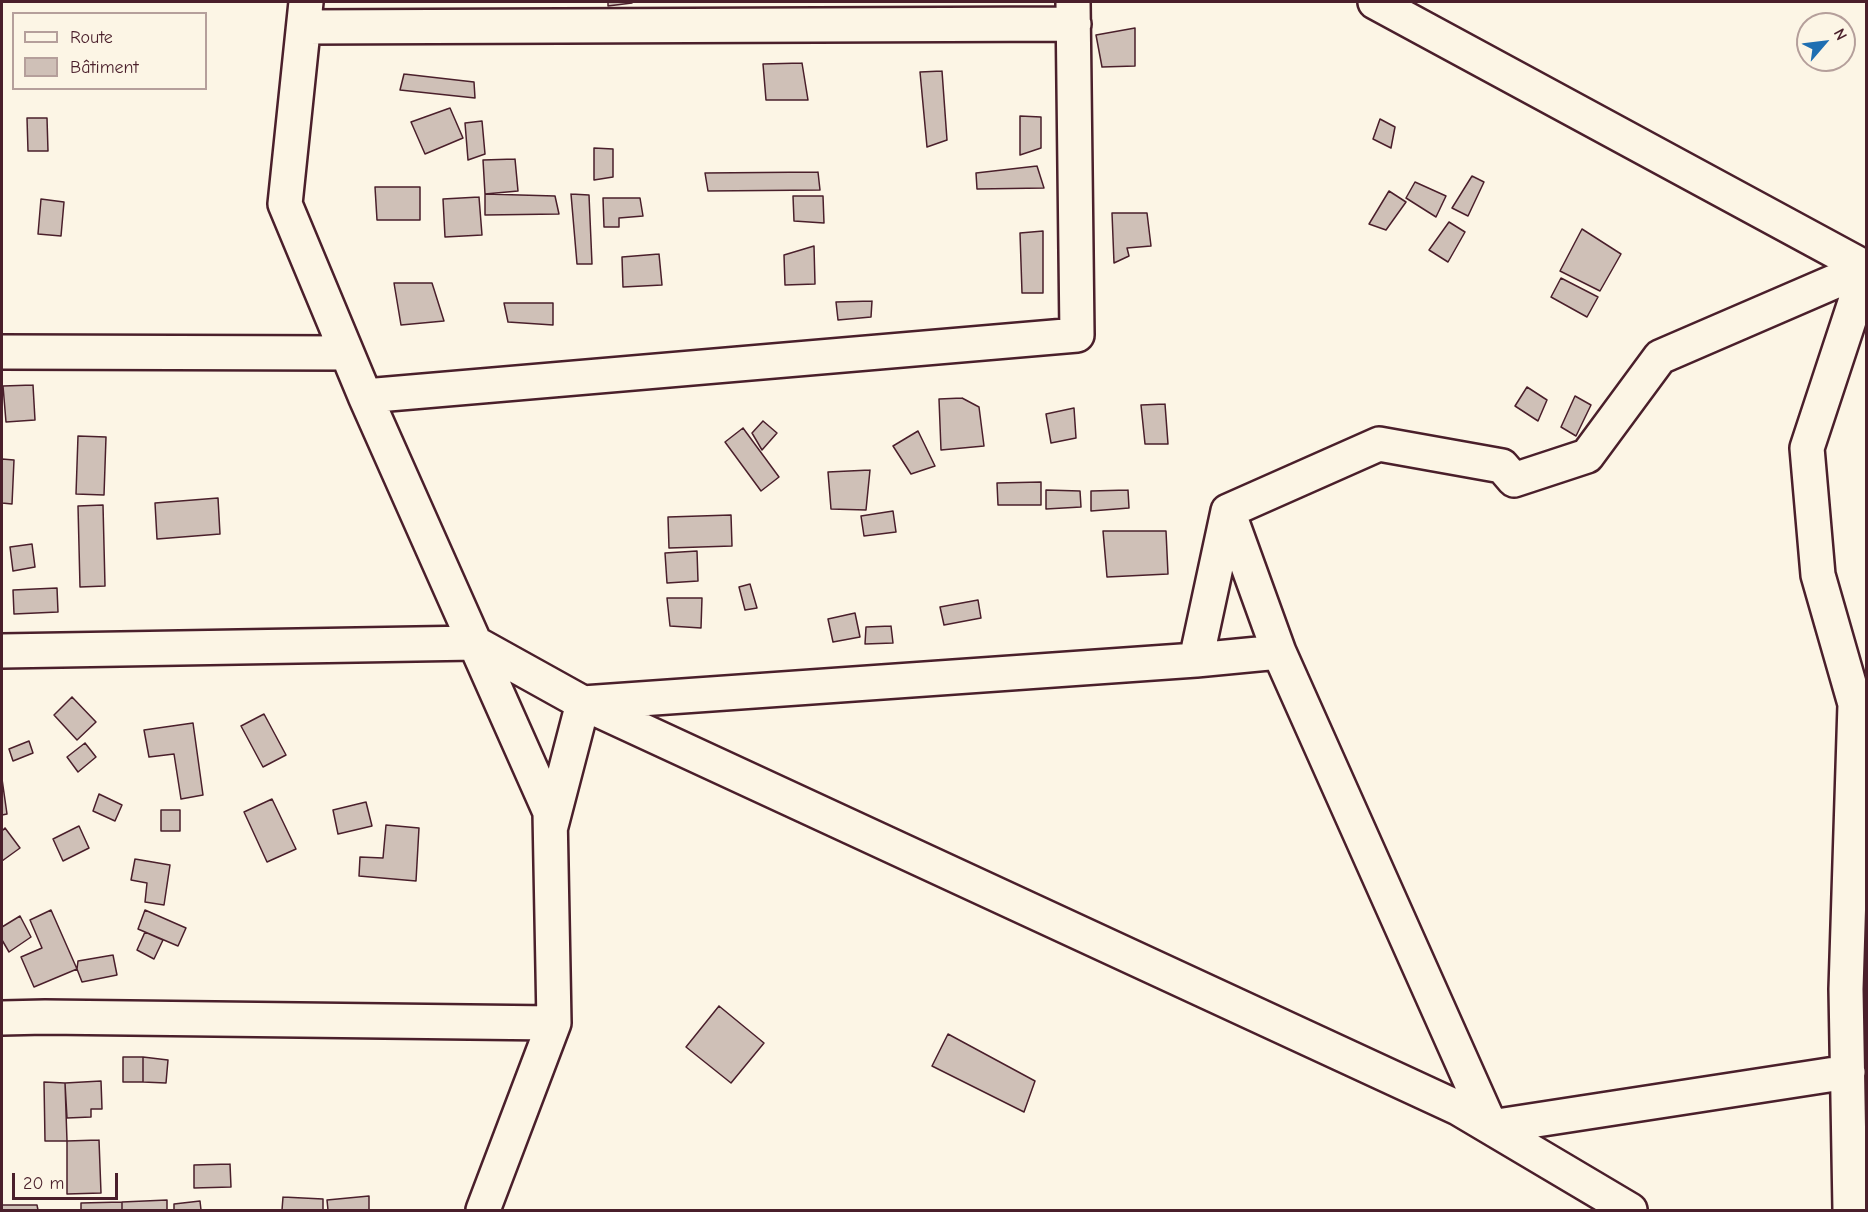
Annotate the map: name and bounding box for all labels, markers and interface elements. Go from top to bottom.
legend [12,12,207,90]
north arrow [1796,12,1856,72]
text: N [1830,26,1851,43]
text: Route [70,27,113,48]
text: Bâtiment [70,57,139,78]
scale bar [15,1161,122,1199]
text: 20 m [23,1173,64,1194]

